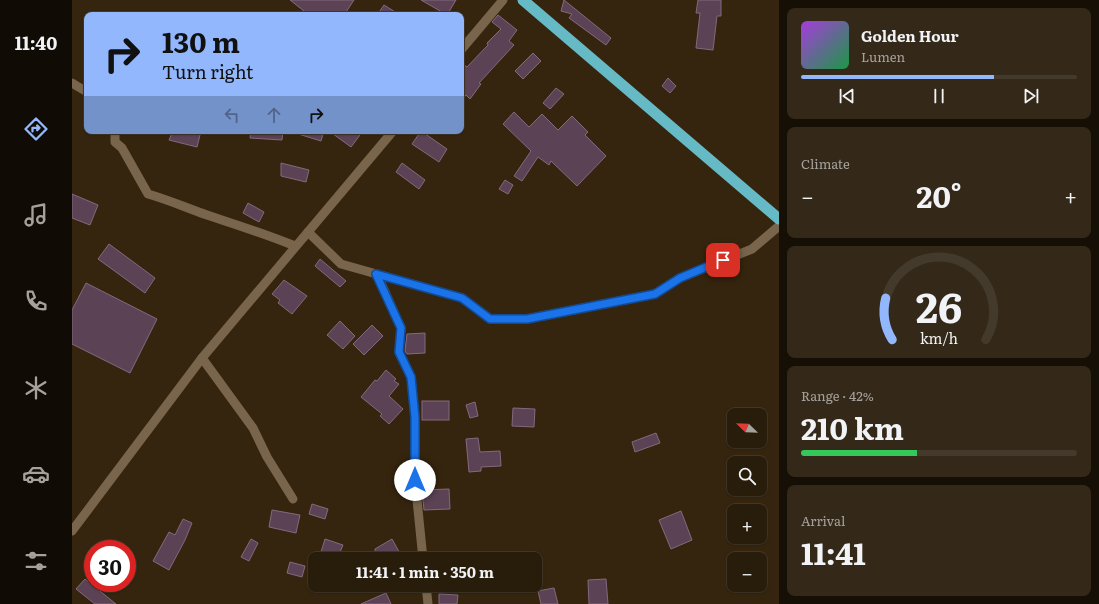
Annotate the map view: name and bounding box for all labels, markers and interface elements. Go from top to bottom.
text: 130 m [162,20,240,62]
text: Golden Hour [861,24,959,47]
icon: right [96,28,148,80]
text: 11:40 [15,29,57,56]
text: Lumen [861,47,905,66]
text: Turn right [162,58,253,85]
icon: previous [836,85,858,107]
icon: pause [928,85,950,107]
icon: next [1020,85,1042,107]
icon: left [221,104,243,126]
icon: ahead [263,104,285,126]
icon: right [305,104,327,126]
icon: directions [22,115,50,143]
text: Climate [801,154,850,173]
text: 20° [916,173,962,217]
text: − [801,179,814,212]
text: + [1064,179,1077,212]
icon: music [22,201,50,229]
pin [706,243,740,277]
icon: arrive [712,249,734,271]
text: 26 [916,274,962,336]
icon: phone [22,287,50,315]
text: km/h [920,327,959,348]
icon: climate [22,374,50,402]
text: Range · 42% [801,386,874,405]
text: 210 km [801,405,904,449]
north arrow [727,408,767,448]
map controls [727,408,767,592]
button: search [727,456,767,496]
position arrow [394,459,436,501]
icon: car [22,460,50,488]
button: + [727,504,767,544]
text: Arrival [801,511,845,530]
text: 11:41 [801,530,866,574]
speed limit sign: 30 [84,540,136,592]
icon: filters [22,547,50,575]
button: − [727,552,767,592]
text: 11:41 · 1 min · 350 m [356,560,494,583]

